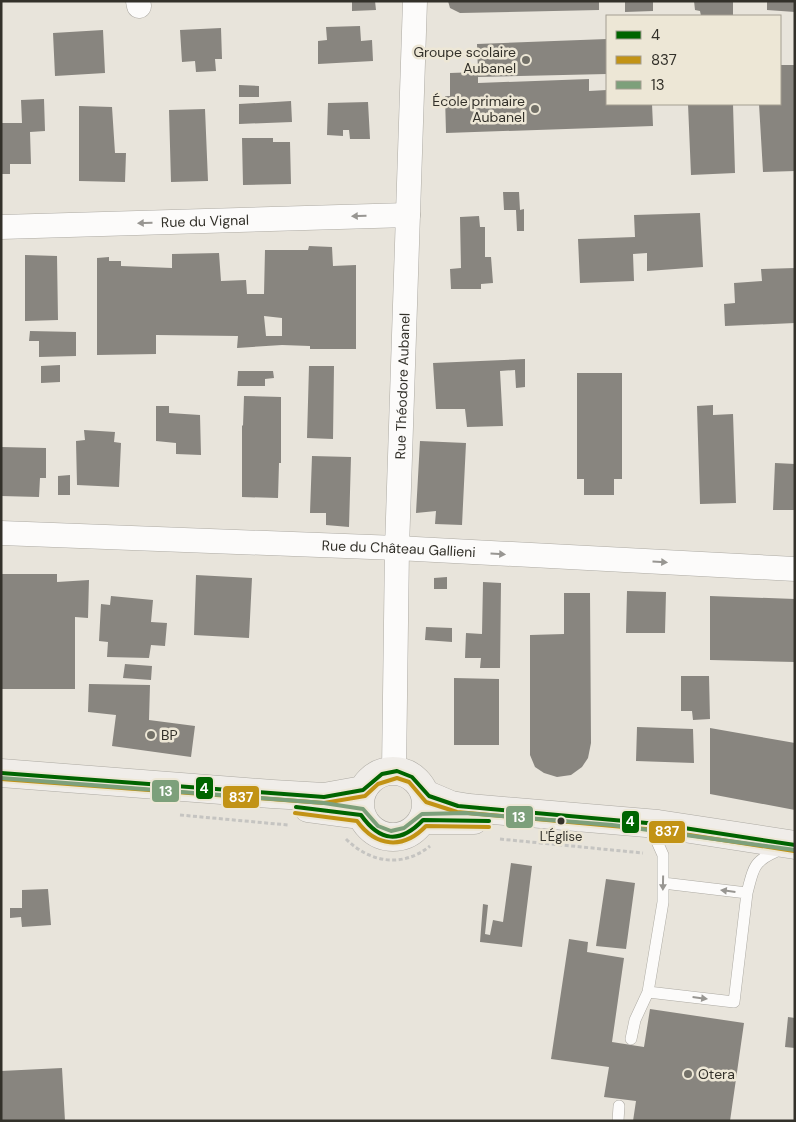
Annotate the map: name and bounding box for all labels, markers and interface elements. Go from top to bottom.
legend [606,15,781,105]
text: 4 [651,25,660,45]
place label: Groupe scolaire Aubanel [413,43,516,77]
text: 837 [651,50,677,70]
marker: Groupe scolaire Aubanel [520,54,532,66]
text: 13 [651,75,665,95]
place label: École primaire Aubanel [432,92,525,126]
marker: École primaire Aubanel [529,103,541,115]
street label: Rue du Vignal [161,211,249,231]
one-way arrow [351,213,367,221]
one-way arrow [136,219,152,227]
street label: Rue Théodore Aubanel [391,313,414,460]
street label: Rue du Château Gallieni [321,536,476,561]
one-way arrow [490,550,506,558]
one-way arrow [653,559,669,567]
place label: BP [161,726,178,744]
marker: BP [145,729,157,741]
line badge: 4 [195,776,214,800]
line badge: 13 [151,779,180,803]
text: 4 [199,779,209,797]
text: 13 [159,782,173,800]
line badge: 837 [222,785,260,809]
text: 837 [229,788,254,806]
line badge: 13 [505,805,534,829]
text: 13 [512,808,526,826]
line badge: 4 [621,810,640,834]
text: 4 [625,812,635,830]
marker: L'Église [556,816,566,826]
line badge: 837 [648,820,686,844]
text: 837 [655,822,680,840]
place label: L'Église [540,827,582,845]
one-way arrow [659,875,667,891]
one-way arrow [720,887,736,895]
one-way arrow [693,994,709,1002]
place label: Otera [698,1065,735,1083]
marker: Otera [682,1068,694,1080]

